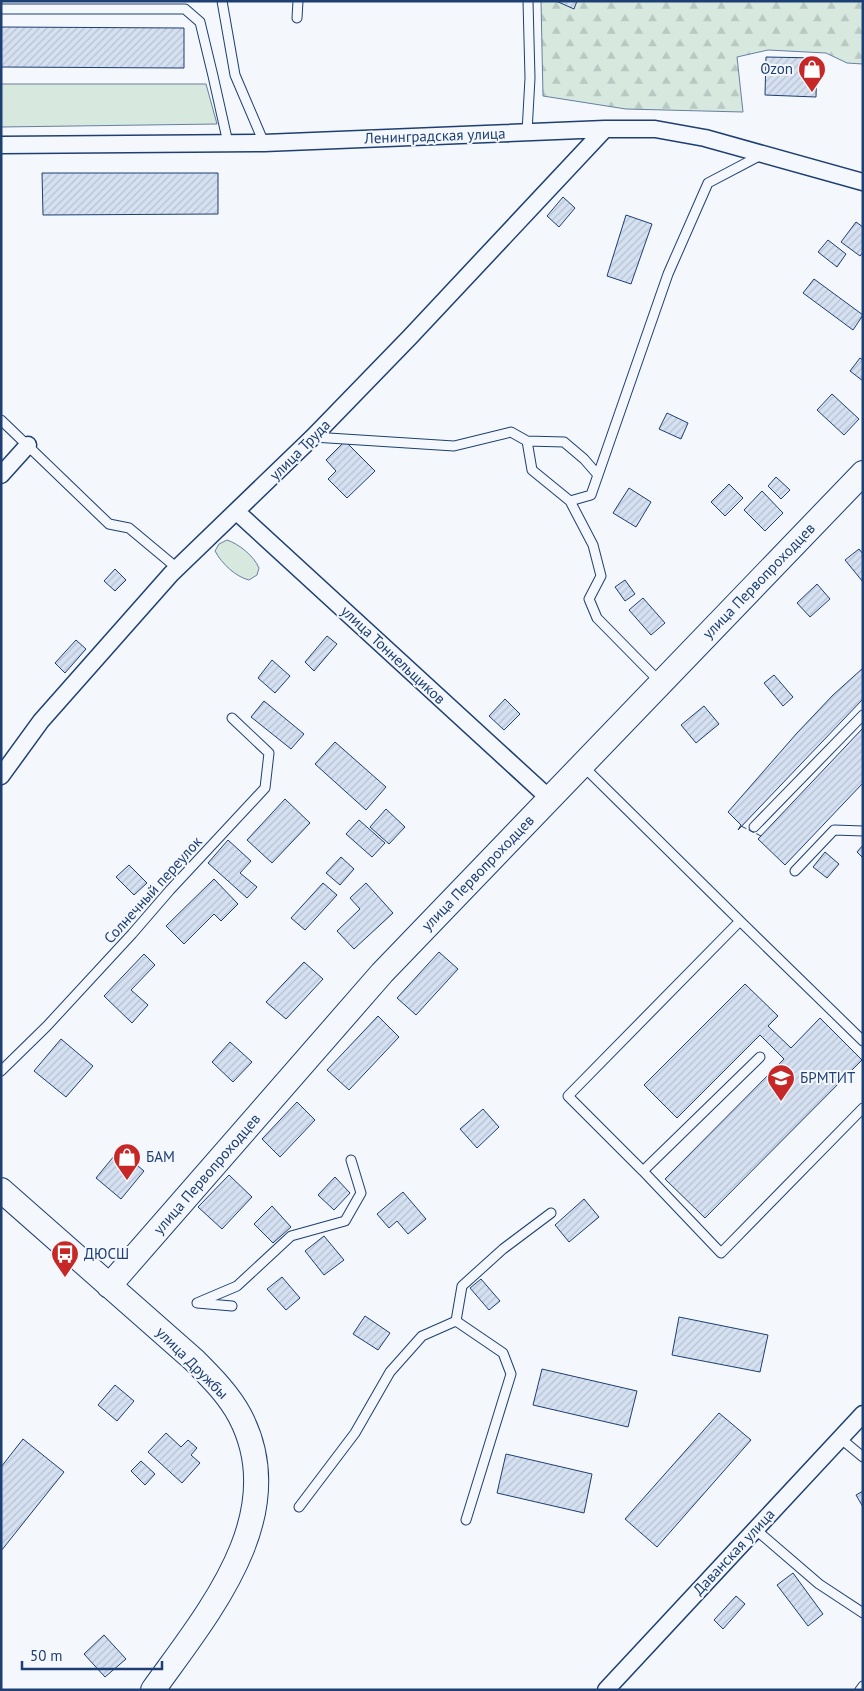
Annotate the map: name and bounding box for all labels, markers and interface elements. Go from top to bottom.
shop icon: Ozon [797,54,827,93]
place label: Ozon [760,59,793,78]
street label: Ленинградская улица [363,124,506,147]
street label: улица Труда [265,415,334,484]
street label: улица Первопроходцев [698,519,819,643]
street label: улица Тоннельщиков [337,601,450,708]
street label: улица Первопроходцев [417,811,538,935]
street label: Солнечный переулок [100,832,206,947]
school or university icon: БРМТИТ [766,1063,796,1102]
place label: БРМТИТ [800,1068,856,1087]
street label: улица Первопроходцев [149,1109,264,1238]
shop icon: БАМ [112,1142,142,1181]
place label: БАМ [146,1147,175,1166]
bus stop icon: ДЮСШ [50,1239,80,1278]
place label: ДЮСШ [84,1244,129,1263]
street label: улица Дружбы [152,1322,233,1403]
street label: Даванская улица [689,1505,778,1599]
scale bar [22,1638,162,1670]
text: 50 m [30,1646,63,1665]

